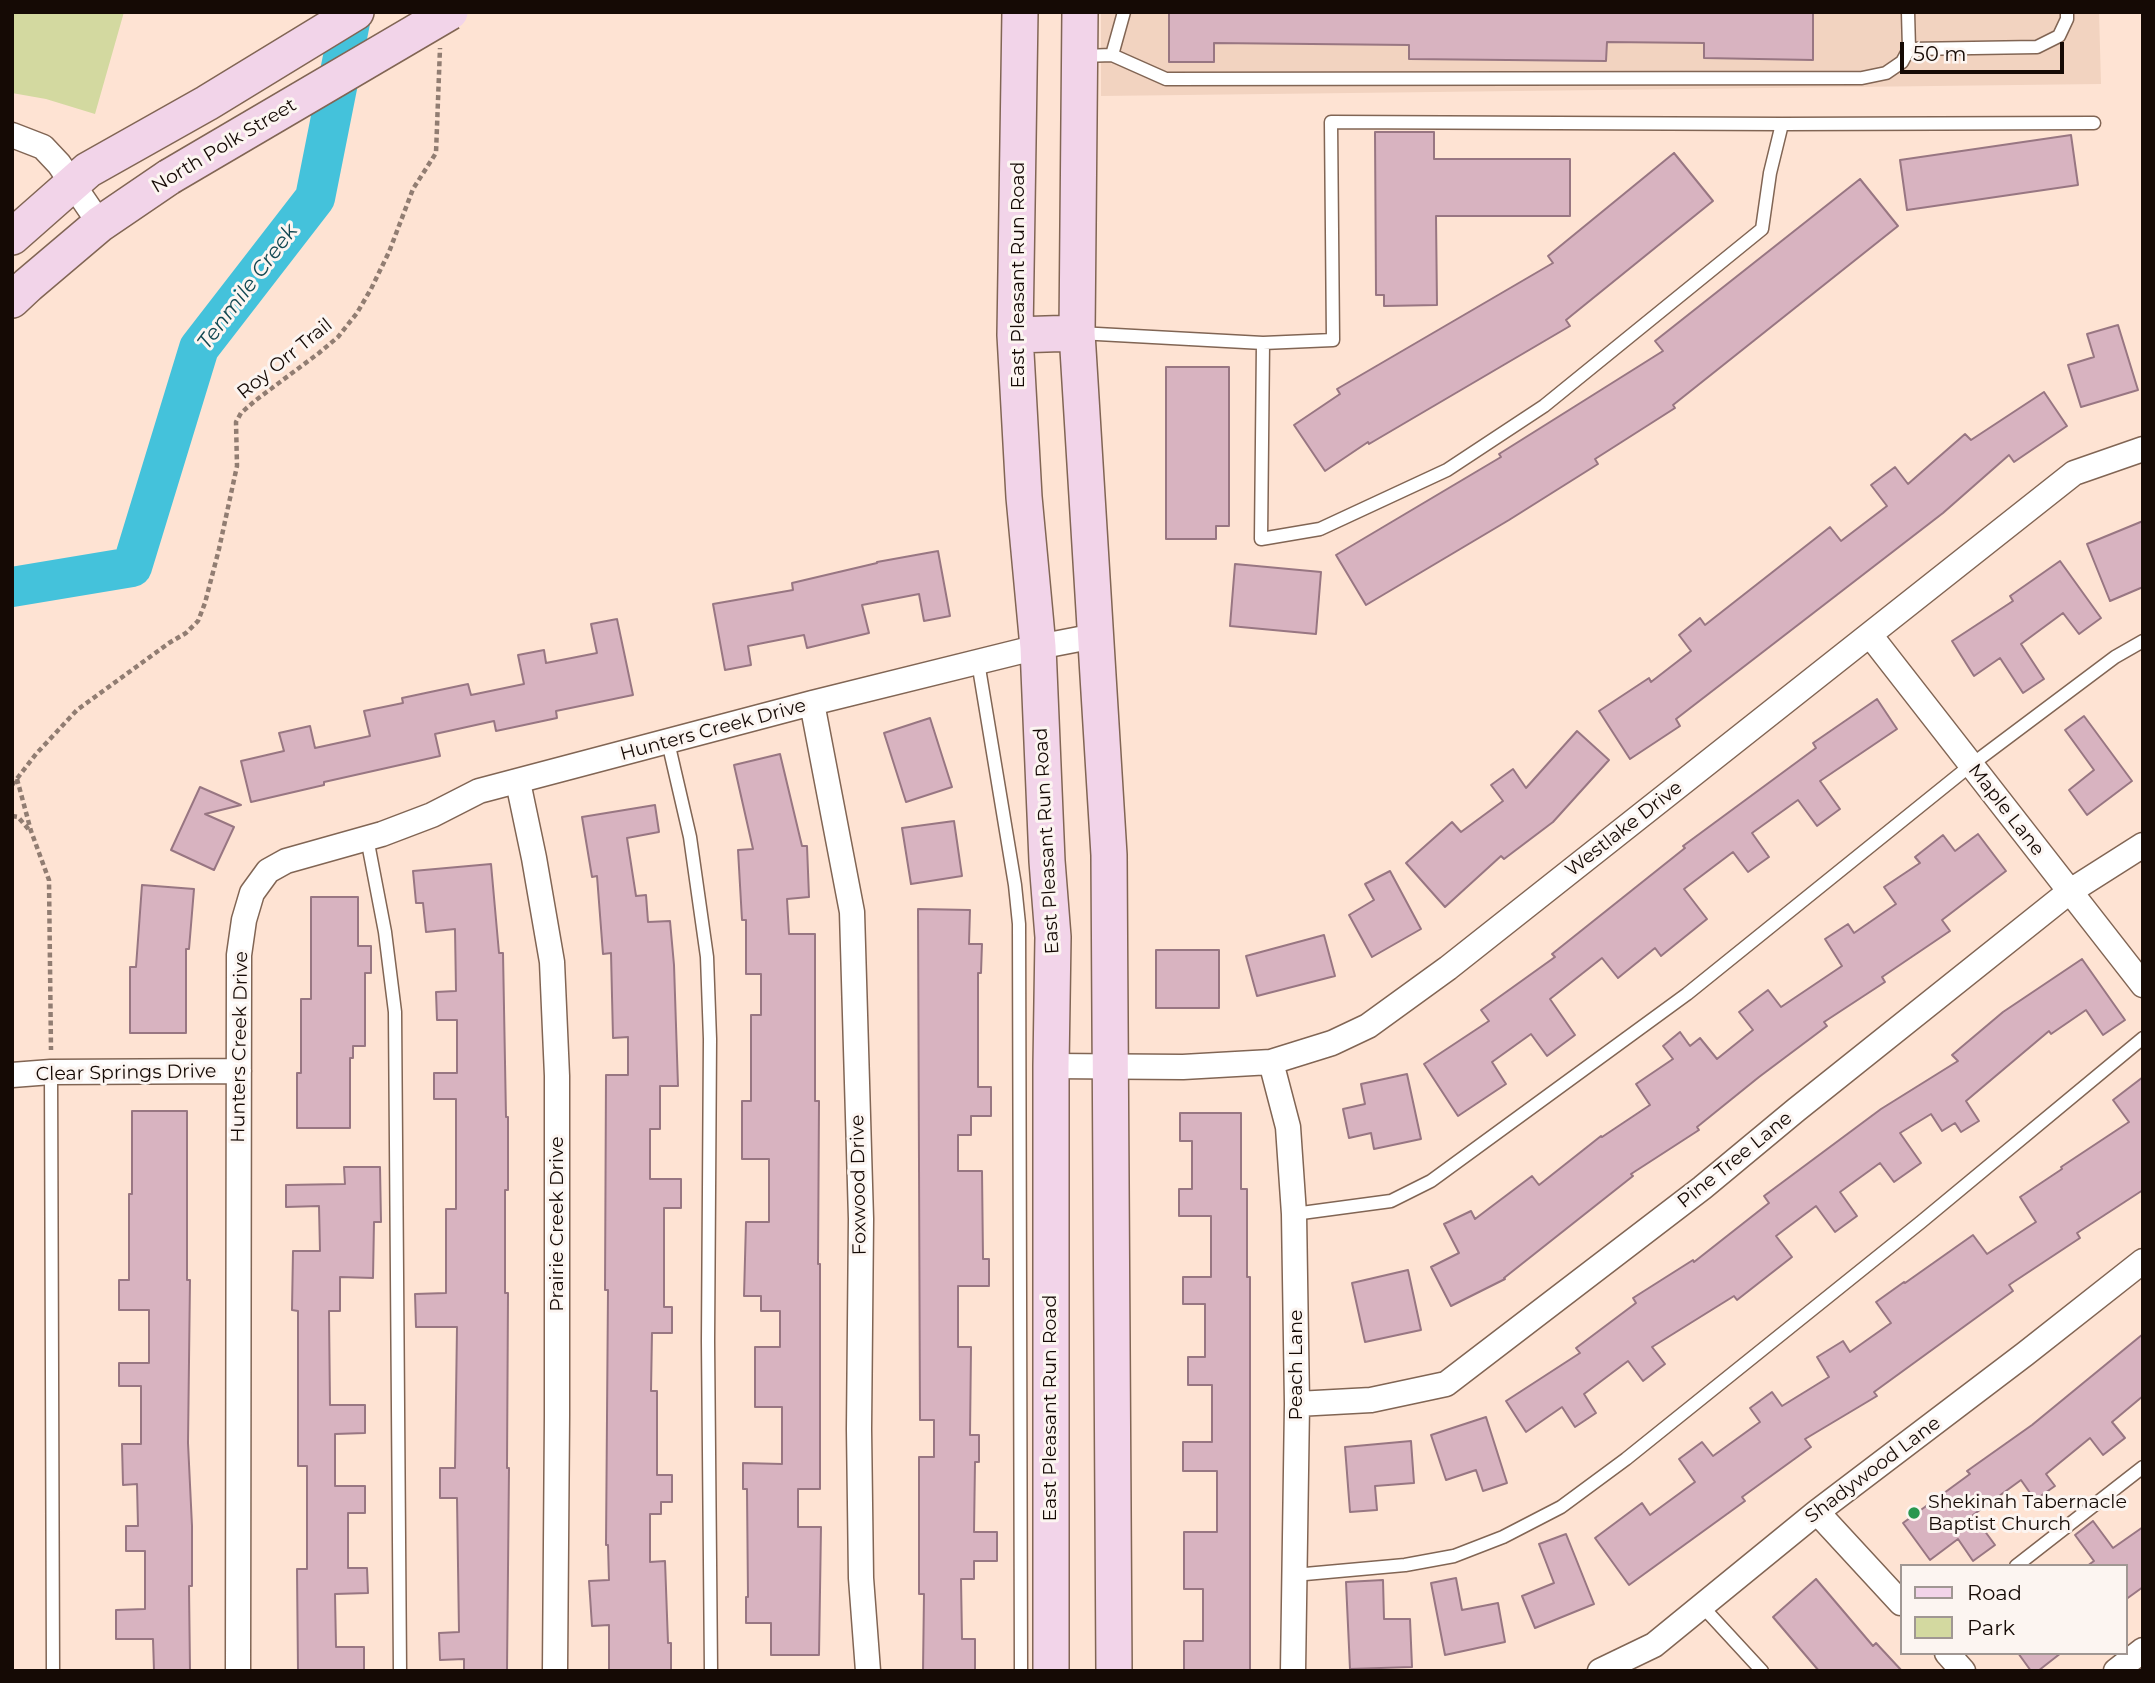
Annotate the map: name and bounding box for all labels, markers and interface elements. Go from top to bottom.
scale bar [1903,28,2068,72]
text: 50 m [1913,41,1967,66]
street label: North Polk Street [147,94,301,198]
street label: East Pleasant Run Road [1007,162,1029,388]
water label: Tenmile Creek [193,219,303,355]
street label: Roy Orr Trail [233,314,337,404]
street label: Hunters Creek Drive [618,694,808,766]
street label: East Pleasant Run Road [1030,727,1064,955]
street label: Maple Lane [1963,759,2049,861]
street label: Westlake Drive [1561,776,1687,882]
street label: Hunters Creek Drive [227,951,253,1143]
street label: Clear Springs Drive [36,1060,216,1086]
street label: Pine Tree Lane [1673,1107,1797,1213]
street label: Foxwood Drive [846,1114,872,1256]
street label: Prairie Creek Drive [546,1136,568,1312]
street label: East Pleasant Run Road [1039,1295,1061,1521]
street label: Peach Lane [1285,1310,1307,1420]
street label: Shadywood Lane [1801,1412,1945,1528]
place label: Shekinah Tabernacle Baptist Church [1928,1491,2127,1535]
marker: Shekinah Tabernacle Baptist Church [1906,1505,1922,1521]
legend [1899,1564,2127,1655]
text: Road [1967,1580,2022,1605]
text: Park [1967,1615,2015,1640]

